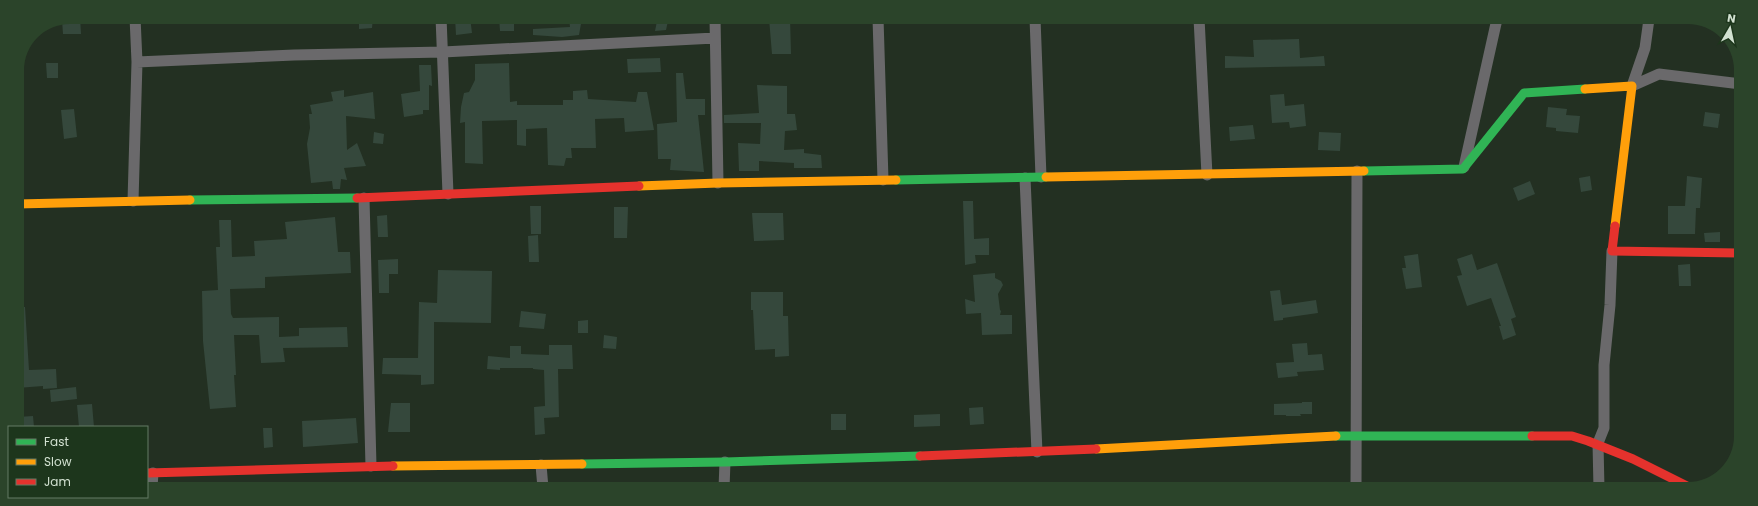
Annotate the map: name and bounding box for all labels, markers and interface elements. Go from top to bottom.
north arrow [1710,8,1750,48]
text: N [1726,10,1737,27]
legend [8,426,148,498]
text: Fast [44,433,69,450]
text: Slow [44,453,72,470]
text: Jam [44,473,71,490]

